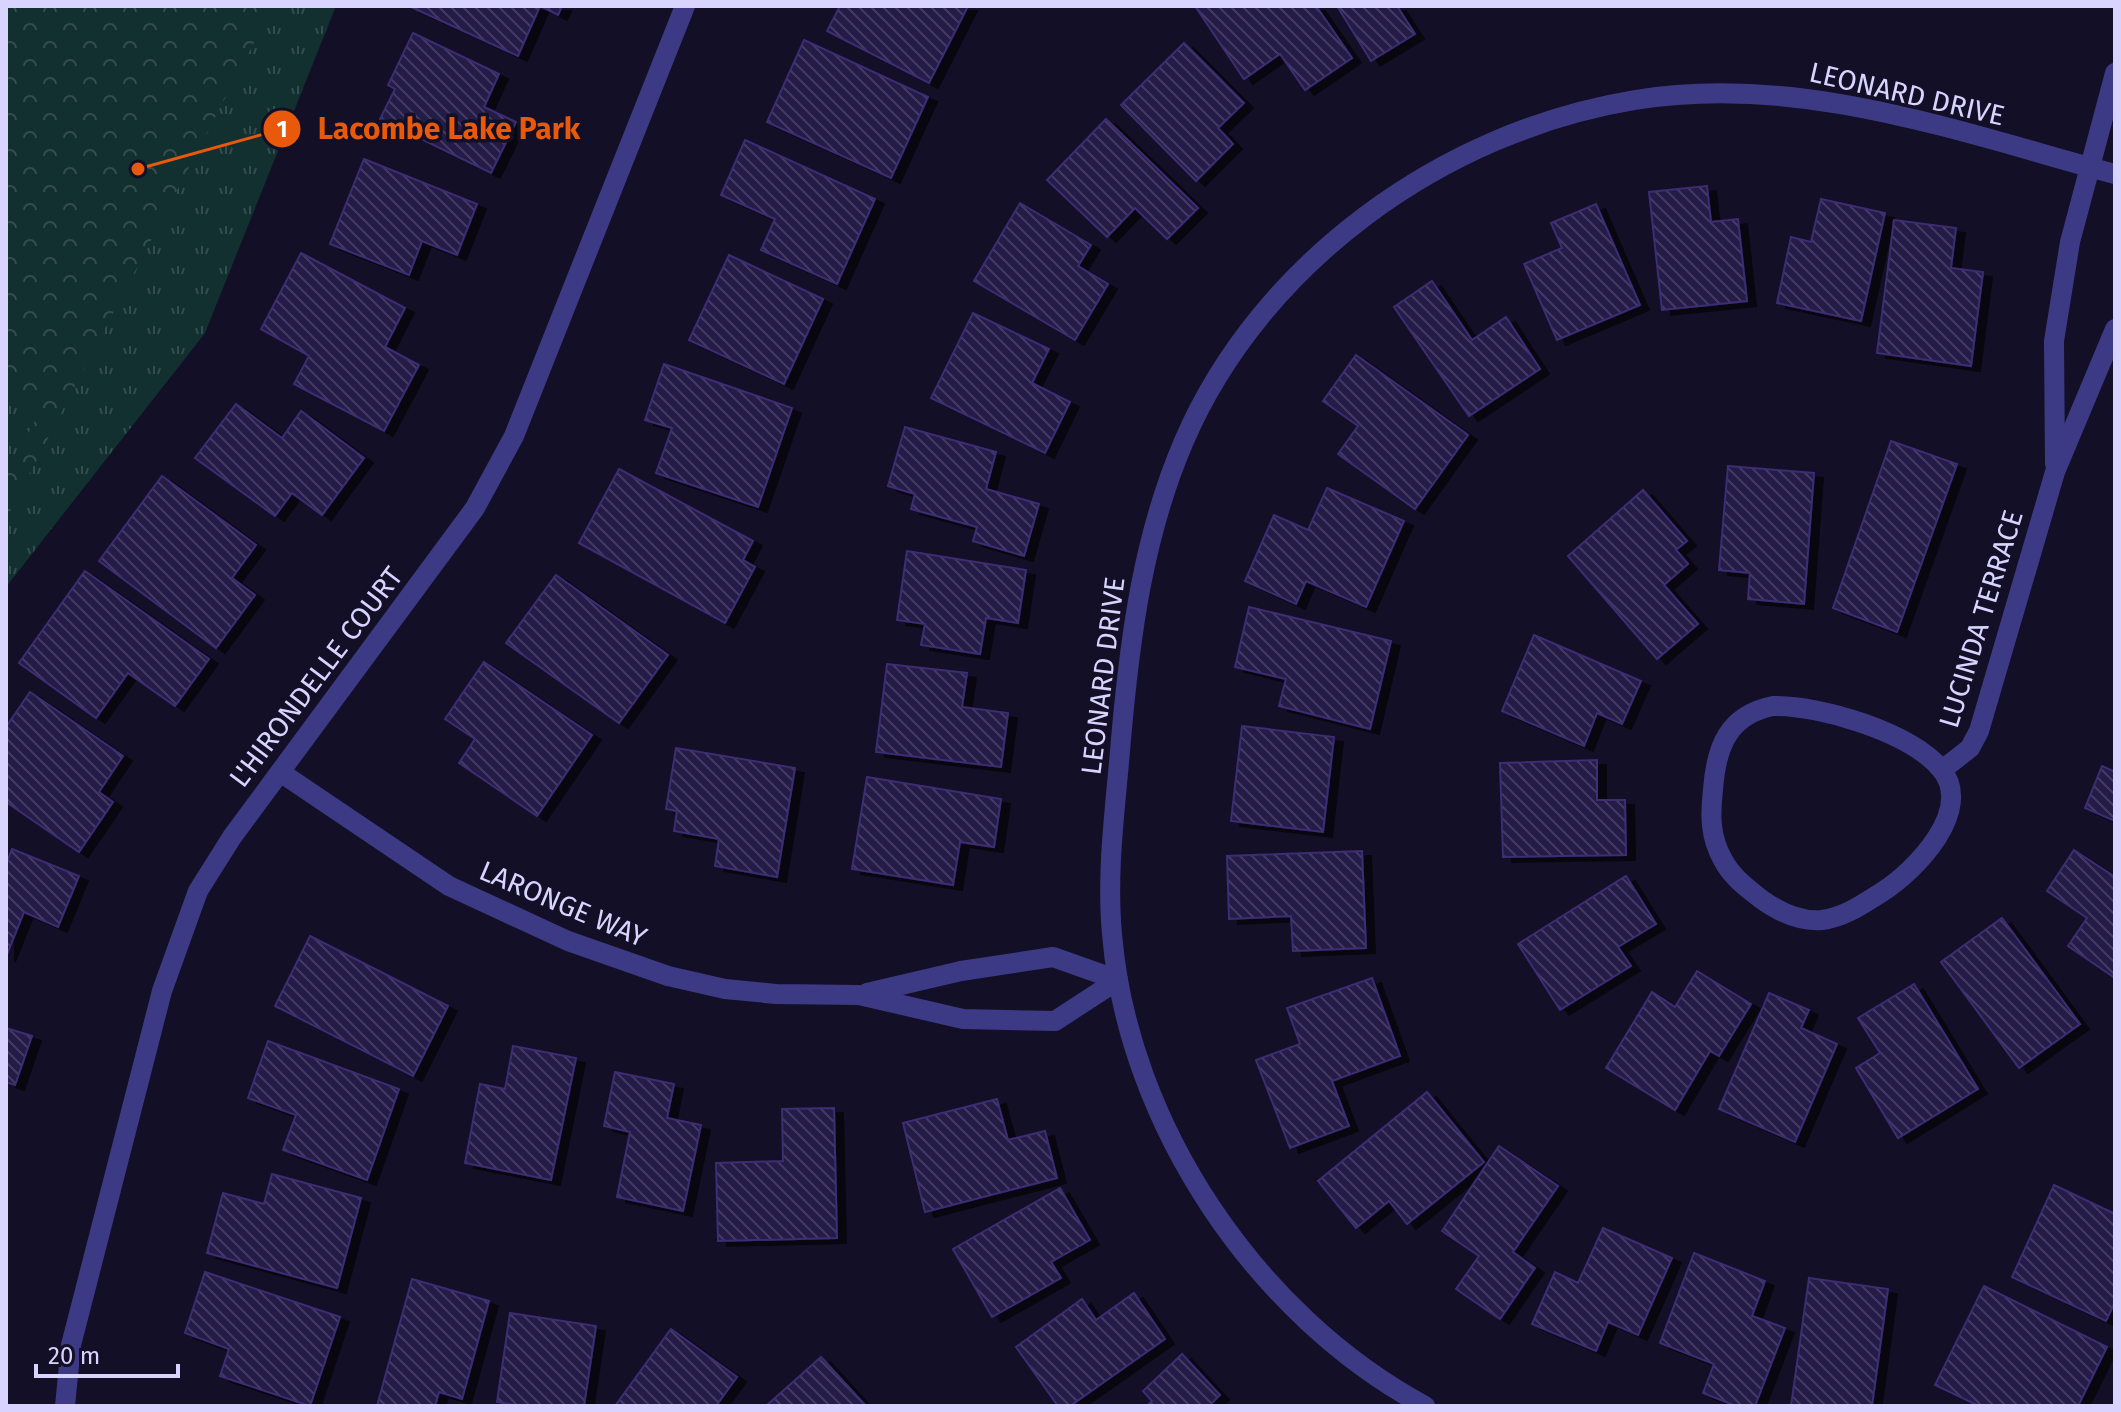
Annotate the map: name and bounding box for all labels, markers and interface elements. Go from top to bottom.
street label: LEONARD DRIVE [1806,56,2008,132]
callout: Lacombe Lake Park [262,102,597,156]
text: Lacombe Lake Park [318,111,581,147]
text: 1 [276,115,288,143]
street label: LUCINDA TERRACE [1932,506,2030,732]
street label: L'HIRONDELLE COURT [222,560,410,794]
street label: LEONARD DRIVE [1074,575,1132,777]
street label: LARONGE WAY [474,854,652,954]
scale bar [36,1328,178,1378]
text: 20 m [48,1342,100,1370]

